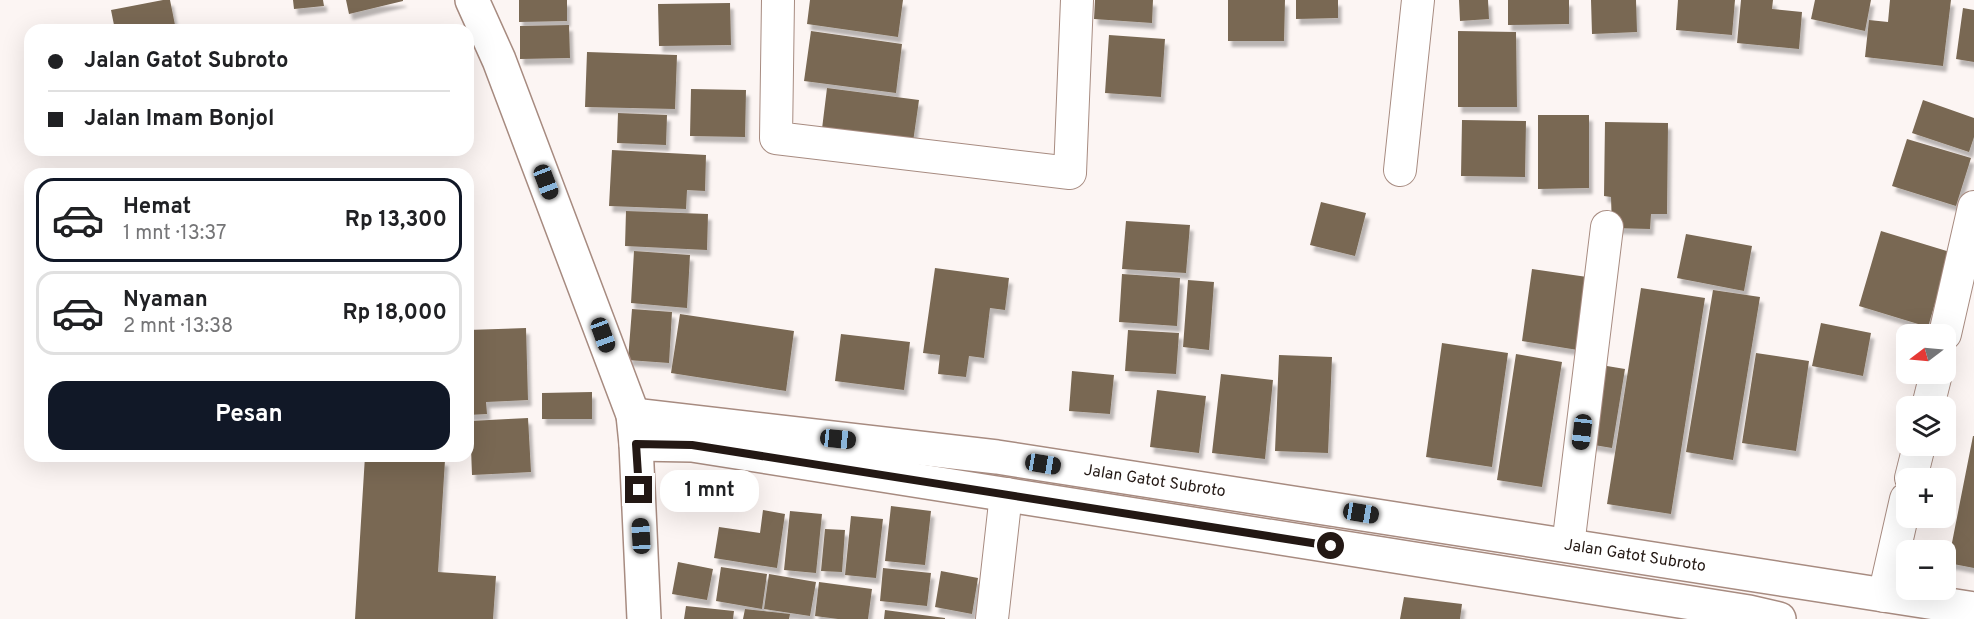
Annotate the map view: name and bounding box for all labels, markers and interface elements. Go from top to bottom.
text: Jalan Gatot Subroto [84,48,289,75]
text: Jalan Imam Bonjol [84,106,274,133]
car [531,162,561,202]
icon: car [51,193,105,247]
text: Hemat [123,194,191,221]
text: Rp 13,300 [345,207,447,234]
text: 1 mnt · 13:37 [123,221,227,247]
icon: car [51,286,105,340]
text: Nyaman [123,287,208,314]
text: Rp 18,000 [342,300,447,327]
text: 2 mnt · 13:38 [123,314,233,340]
car [588,315,618,355]
north arrow [1896,324,1956,384]
map controls [1896,324,1956,600]
button: Pesan [48,381,450,450]
button: layers [1896,396,1956,456]
car [1571,413,1593,451]
car [819,428,857,450]
car [1024,452,1062,476]
street label: Jalan Gatot Subroto [1082,461,1227,502]
button: + [1896,468,1956,528]
callout: 1 mnt [660,469,759,511]
route end [625,476,652,503]
text: 1 mnt [684,478,735,504]
car [1342,501,1380,525]
car [631,518,651,554]
route start [1317,532,1344,559]
street label: Jalan Gatot Subroto [1562,535,1707,577]
button: − [1896,540,1956,600]

